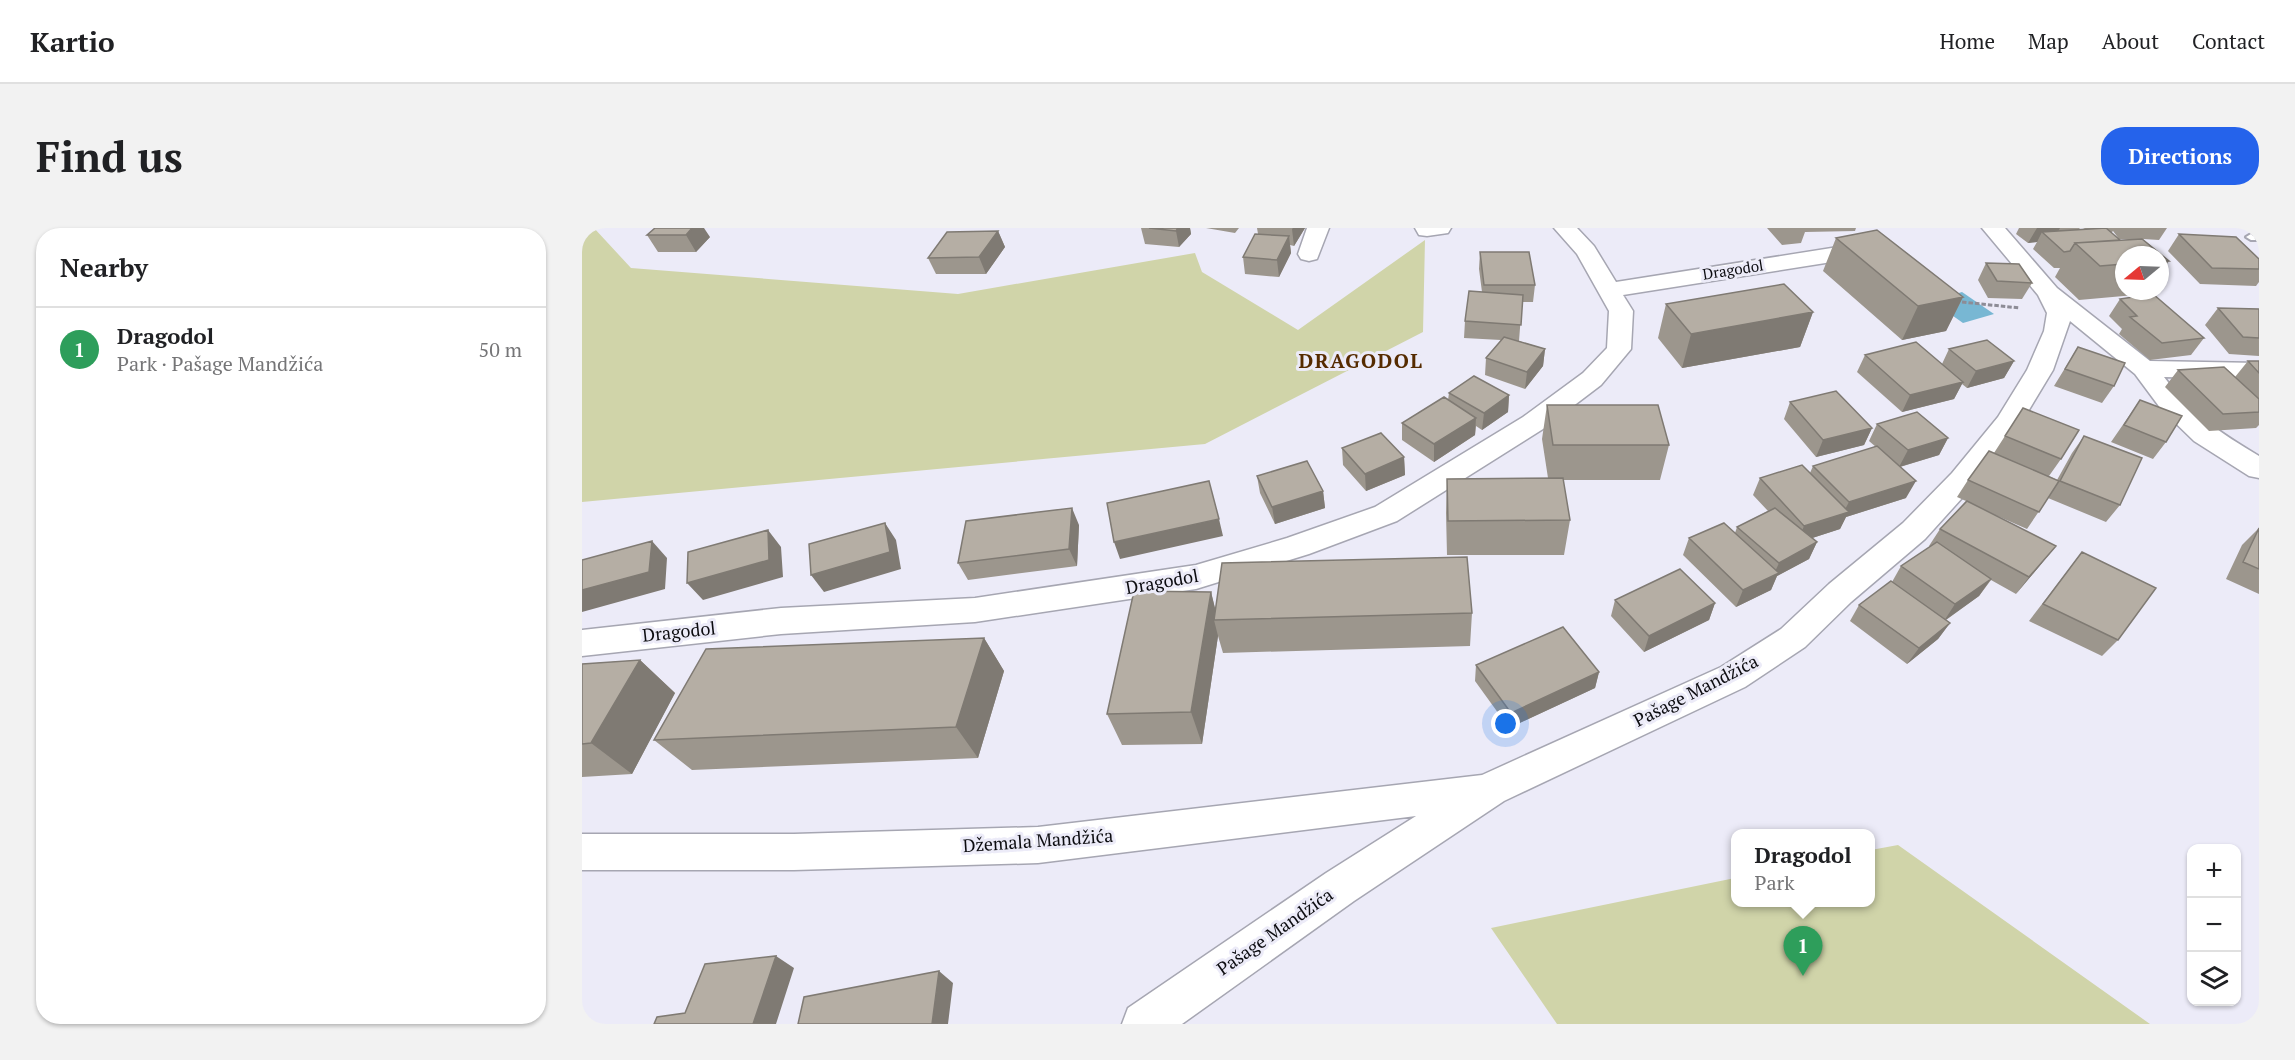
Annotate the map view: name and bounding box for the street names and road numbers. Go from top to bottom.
street label: Dragodol [1701,254,1765,284]
street label: Dragodol [1124,563,1200,599]
street label: Dragodol [641,615,717,647]
street label: Pašage Mandžića [1629,648,1762,732]
street label: Džemala Mandžića [962,823,1114,857]
street label: Pašage Mandžića [1212,882,1337,980]

